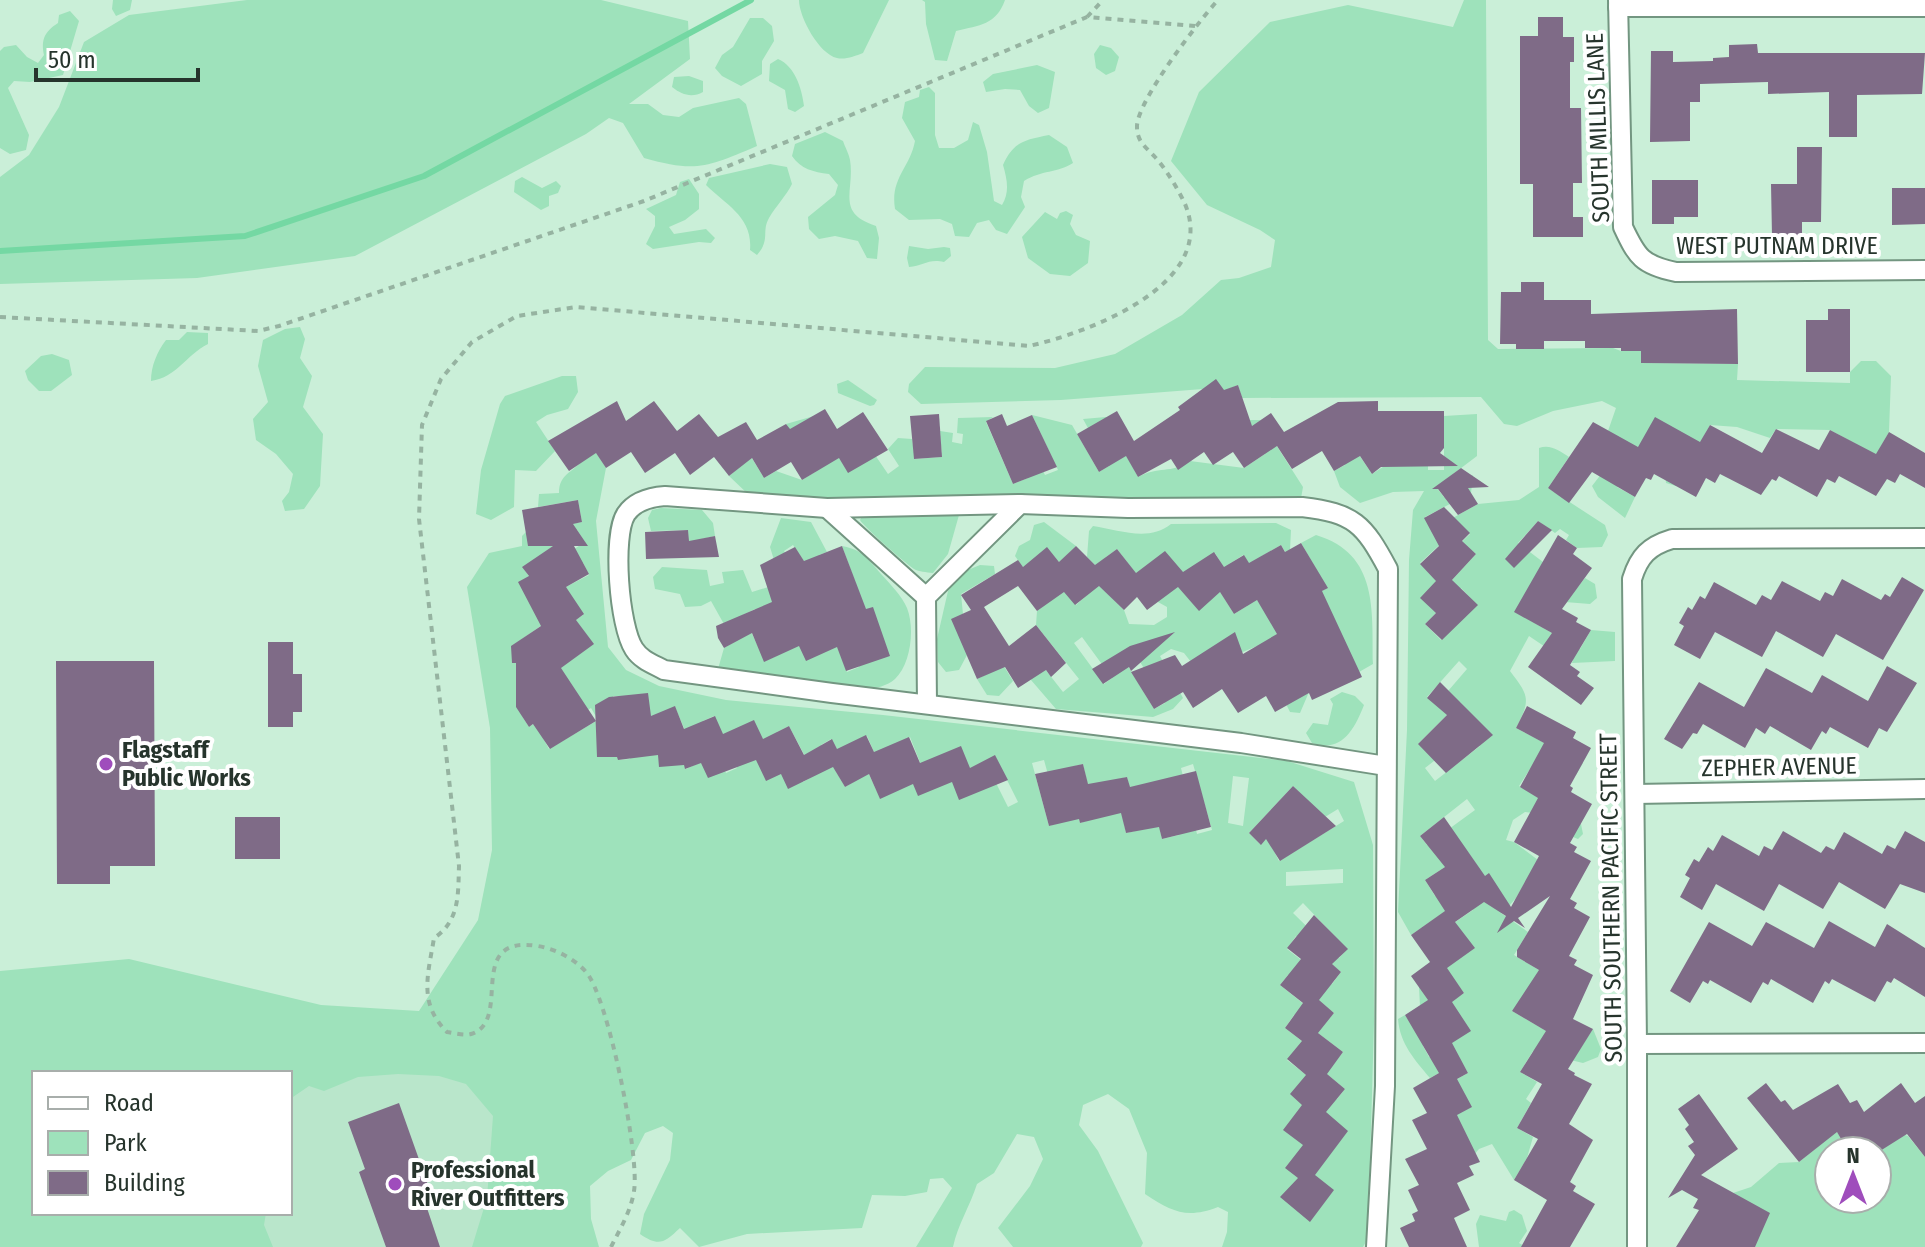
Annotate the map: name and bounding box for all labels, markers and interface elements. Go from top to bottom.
scale bar [36,32,198,82]
street label: SOUTH MILLIS LANE [1581,33,1615,223]
text: 50 m [48,46,96,74]
street label: WEST PUTNAM DRIVE [1676,232,1878,260]
street label: SOUTH SOUTHERN PACIFIC STREET [1594,733,1628,1063]
place label: Flagstaff Public Works [122,736,251,792]
street label: ZEPHER AVENUE [1701,752,1857,782]
marker: Flagstaff Public Works [97,755,115,773]
legend [32,1071,292,1215]
text: Road [104,1089,154,1117]
text: Park [104,1129,147,1157]
north arrow [1813,1135,1893,1215]
text: N [1846,1142,1860,1169]
place label: Professional River Outfitters [411,1156,565,1212]
text: Building [104,1169,186,1197]
marker: Professional River Outfitters [386,1175,404,1193]

